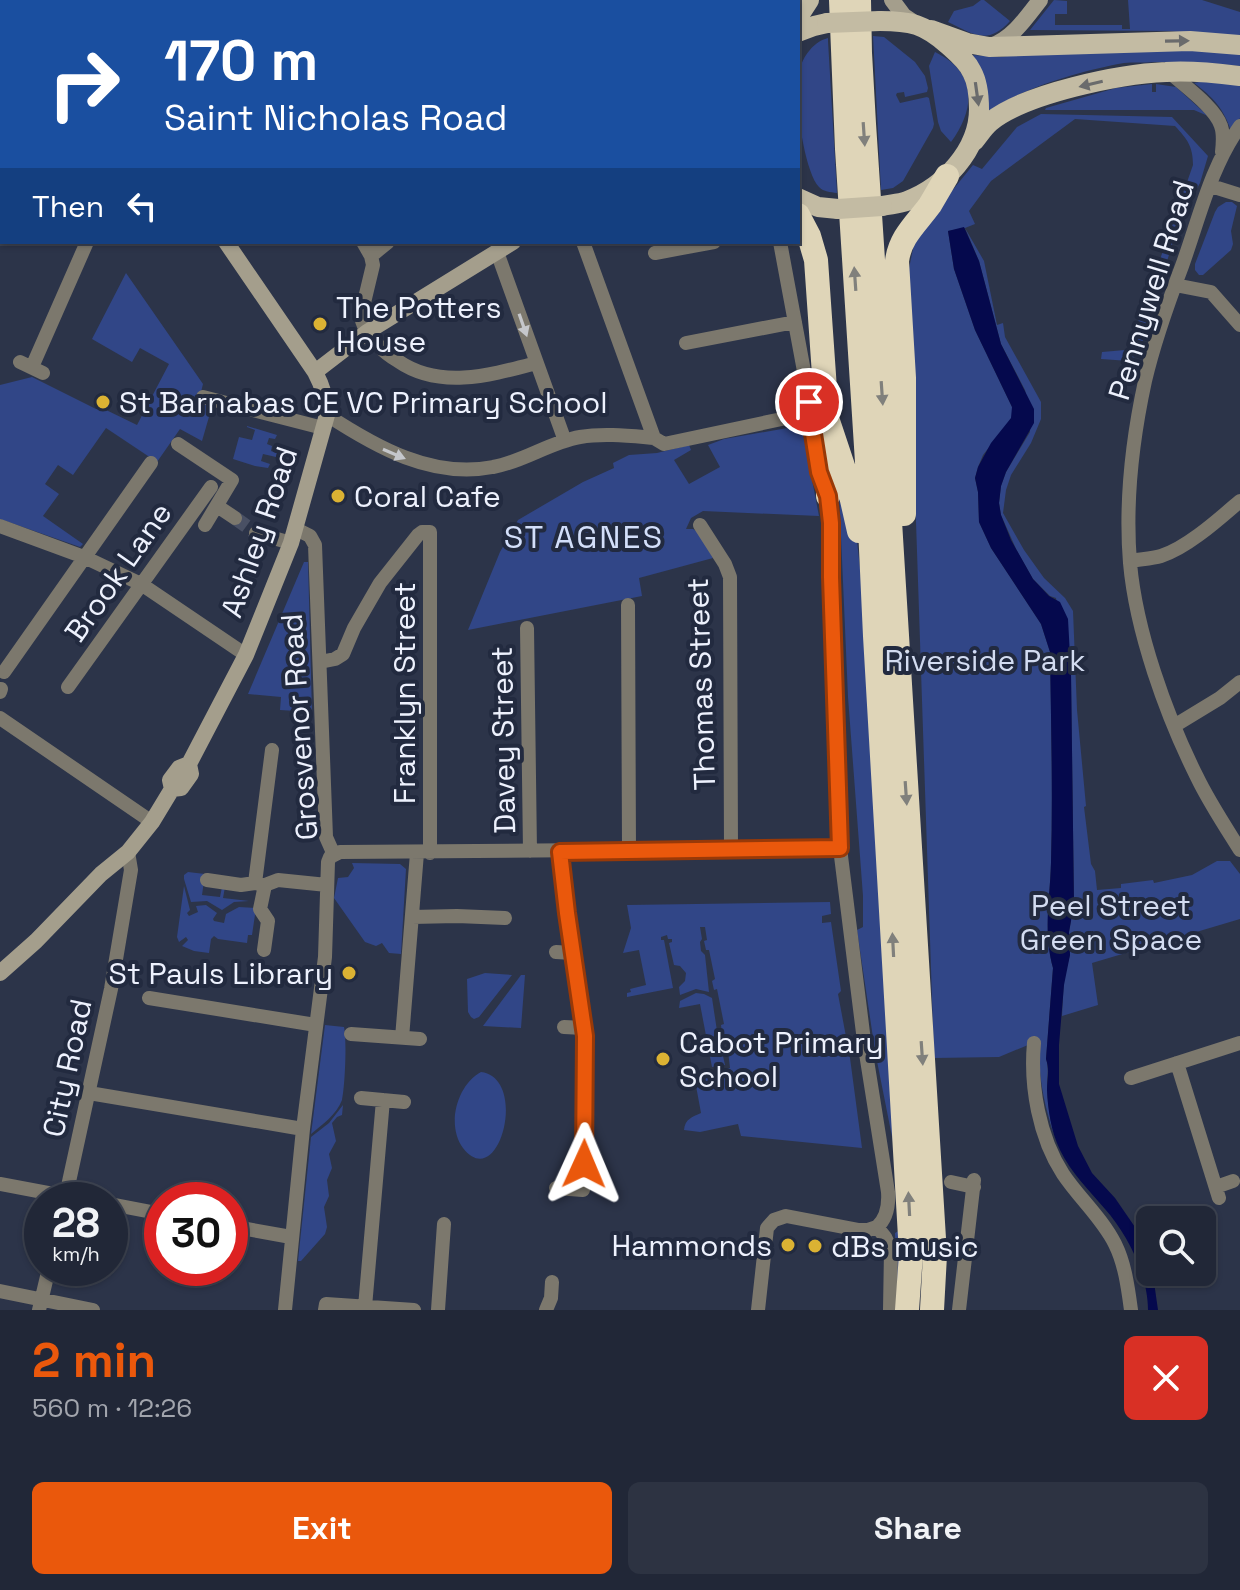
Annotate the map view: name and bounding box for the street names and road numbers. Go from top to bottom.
street label: Pennywell Road [1099,175,1203,405]
street label: Ashley Road [212,442,306,622]
street label: Brook Lane [56,495,180,649]
street label: Thomas Street [678,577,724,791]
street label: Franklyn Street [385,582,424,804]
street label: Grosvenor Road [272,612,326,842]
street label: Davey Street [482,646,524,834]
street label: City Road [33,995,101,1141]

